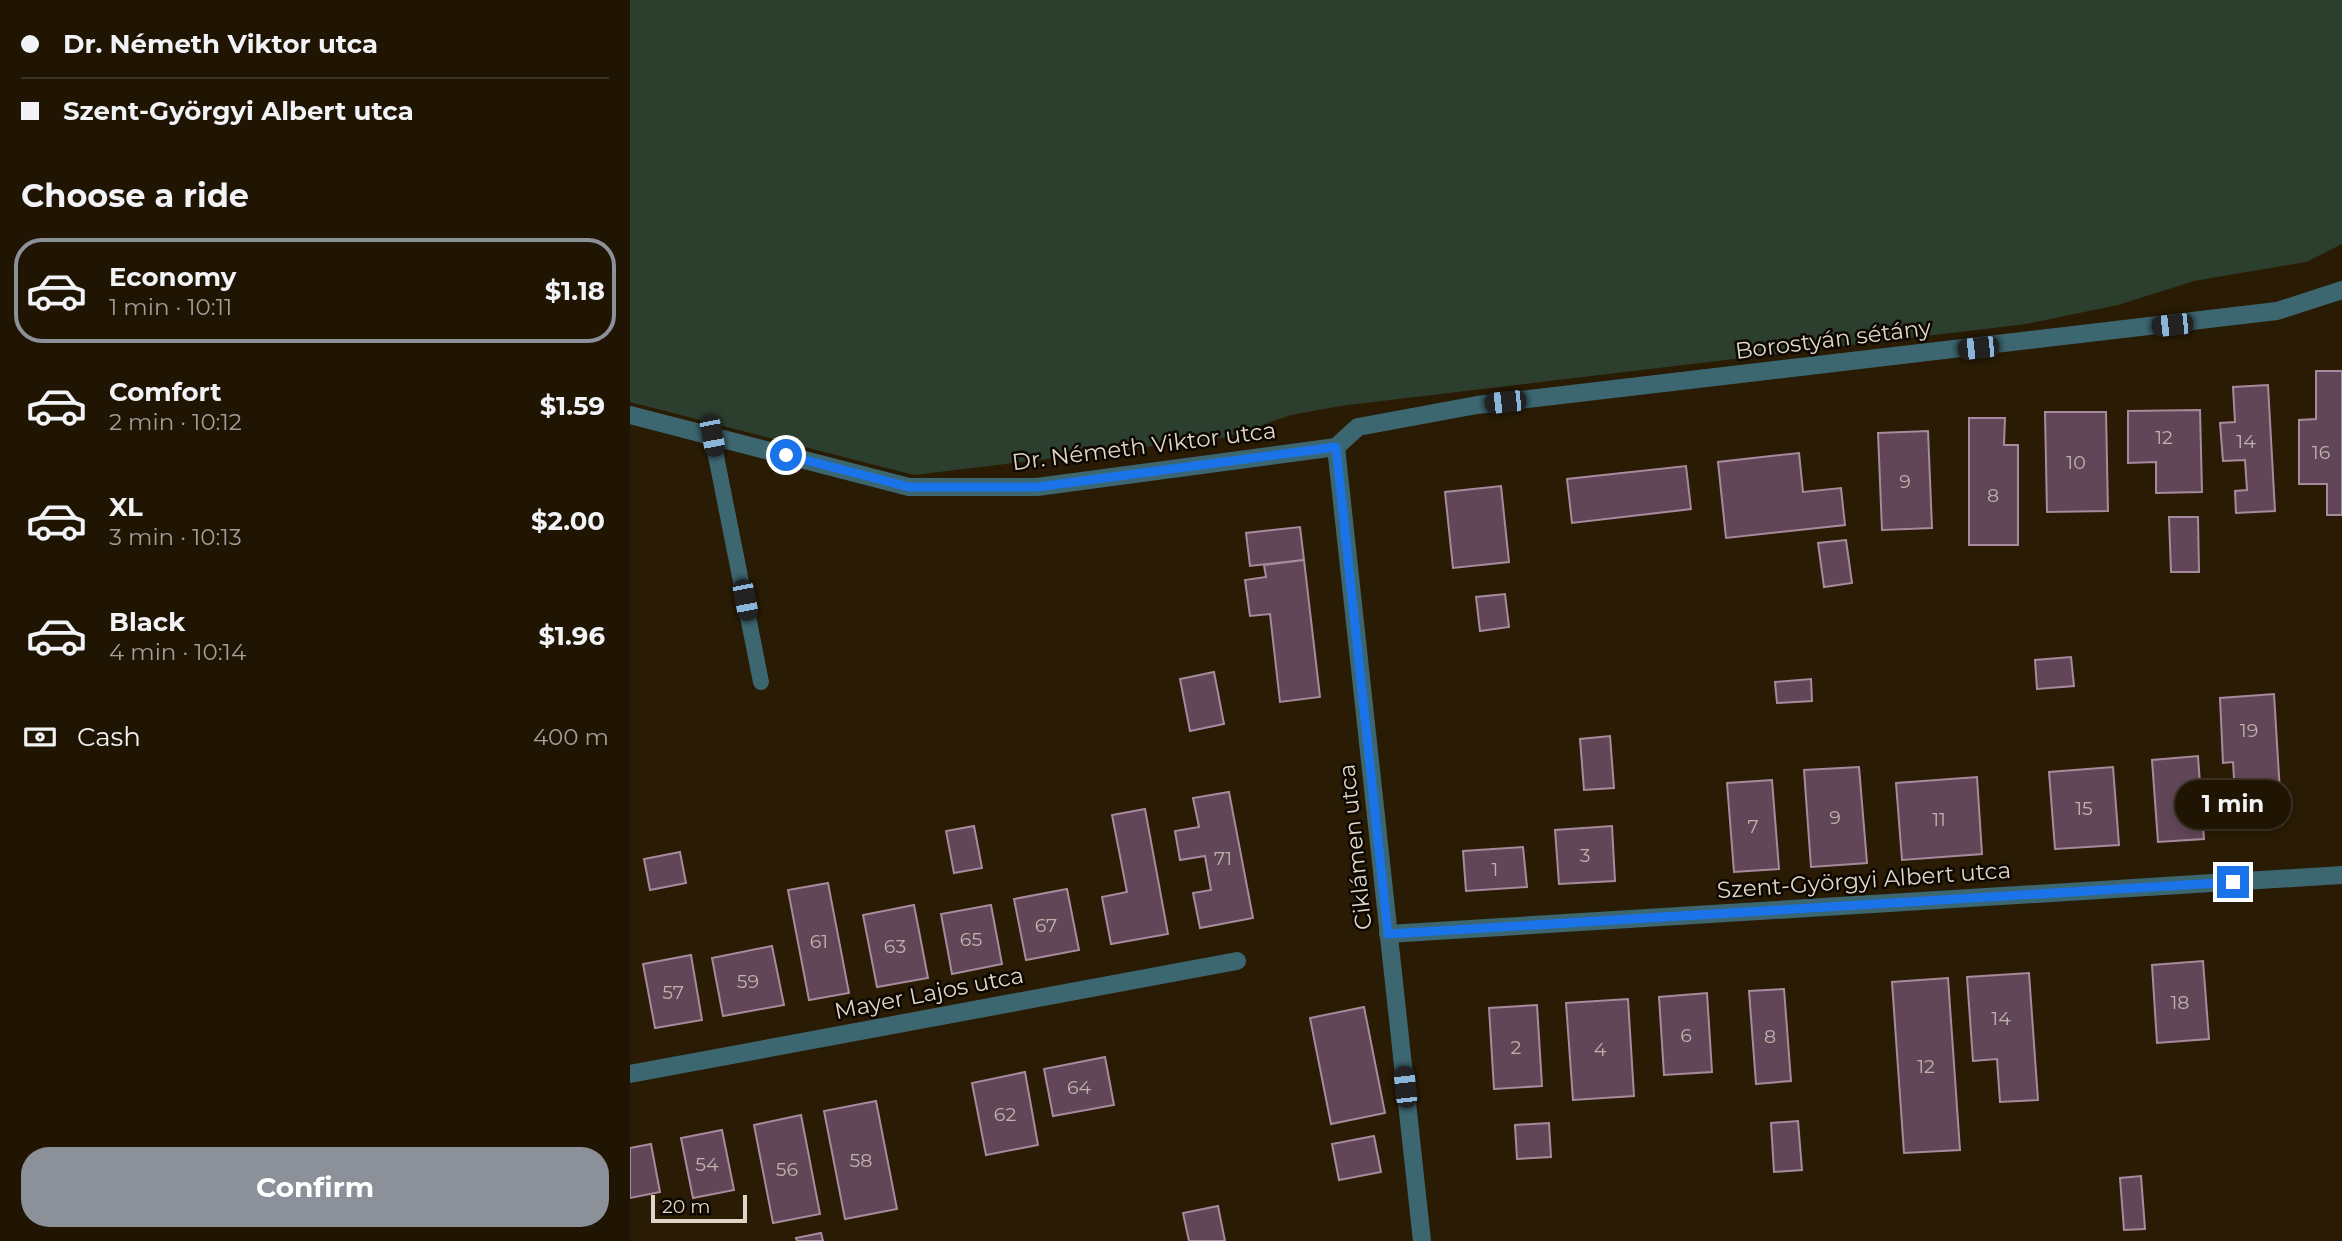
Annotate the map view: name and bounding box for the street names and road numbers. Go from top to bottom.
street label: Borostyán sétány [1733,313,1933,365]
street label: Dr. Németh Viktor utca [1010,416,1278,476]
street label: Ciklámen utca [1332,763,1378,931]
street label: Szent-Györgyi Albert utca [1716,856,2012,904]
street label: Mayer Lajos utca [832,961,1026,1025]

